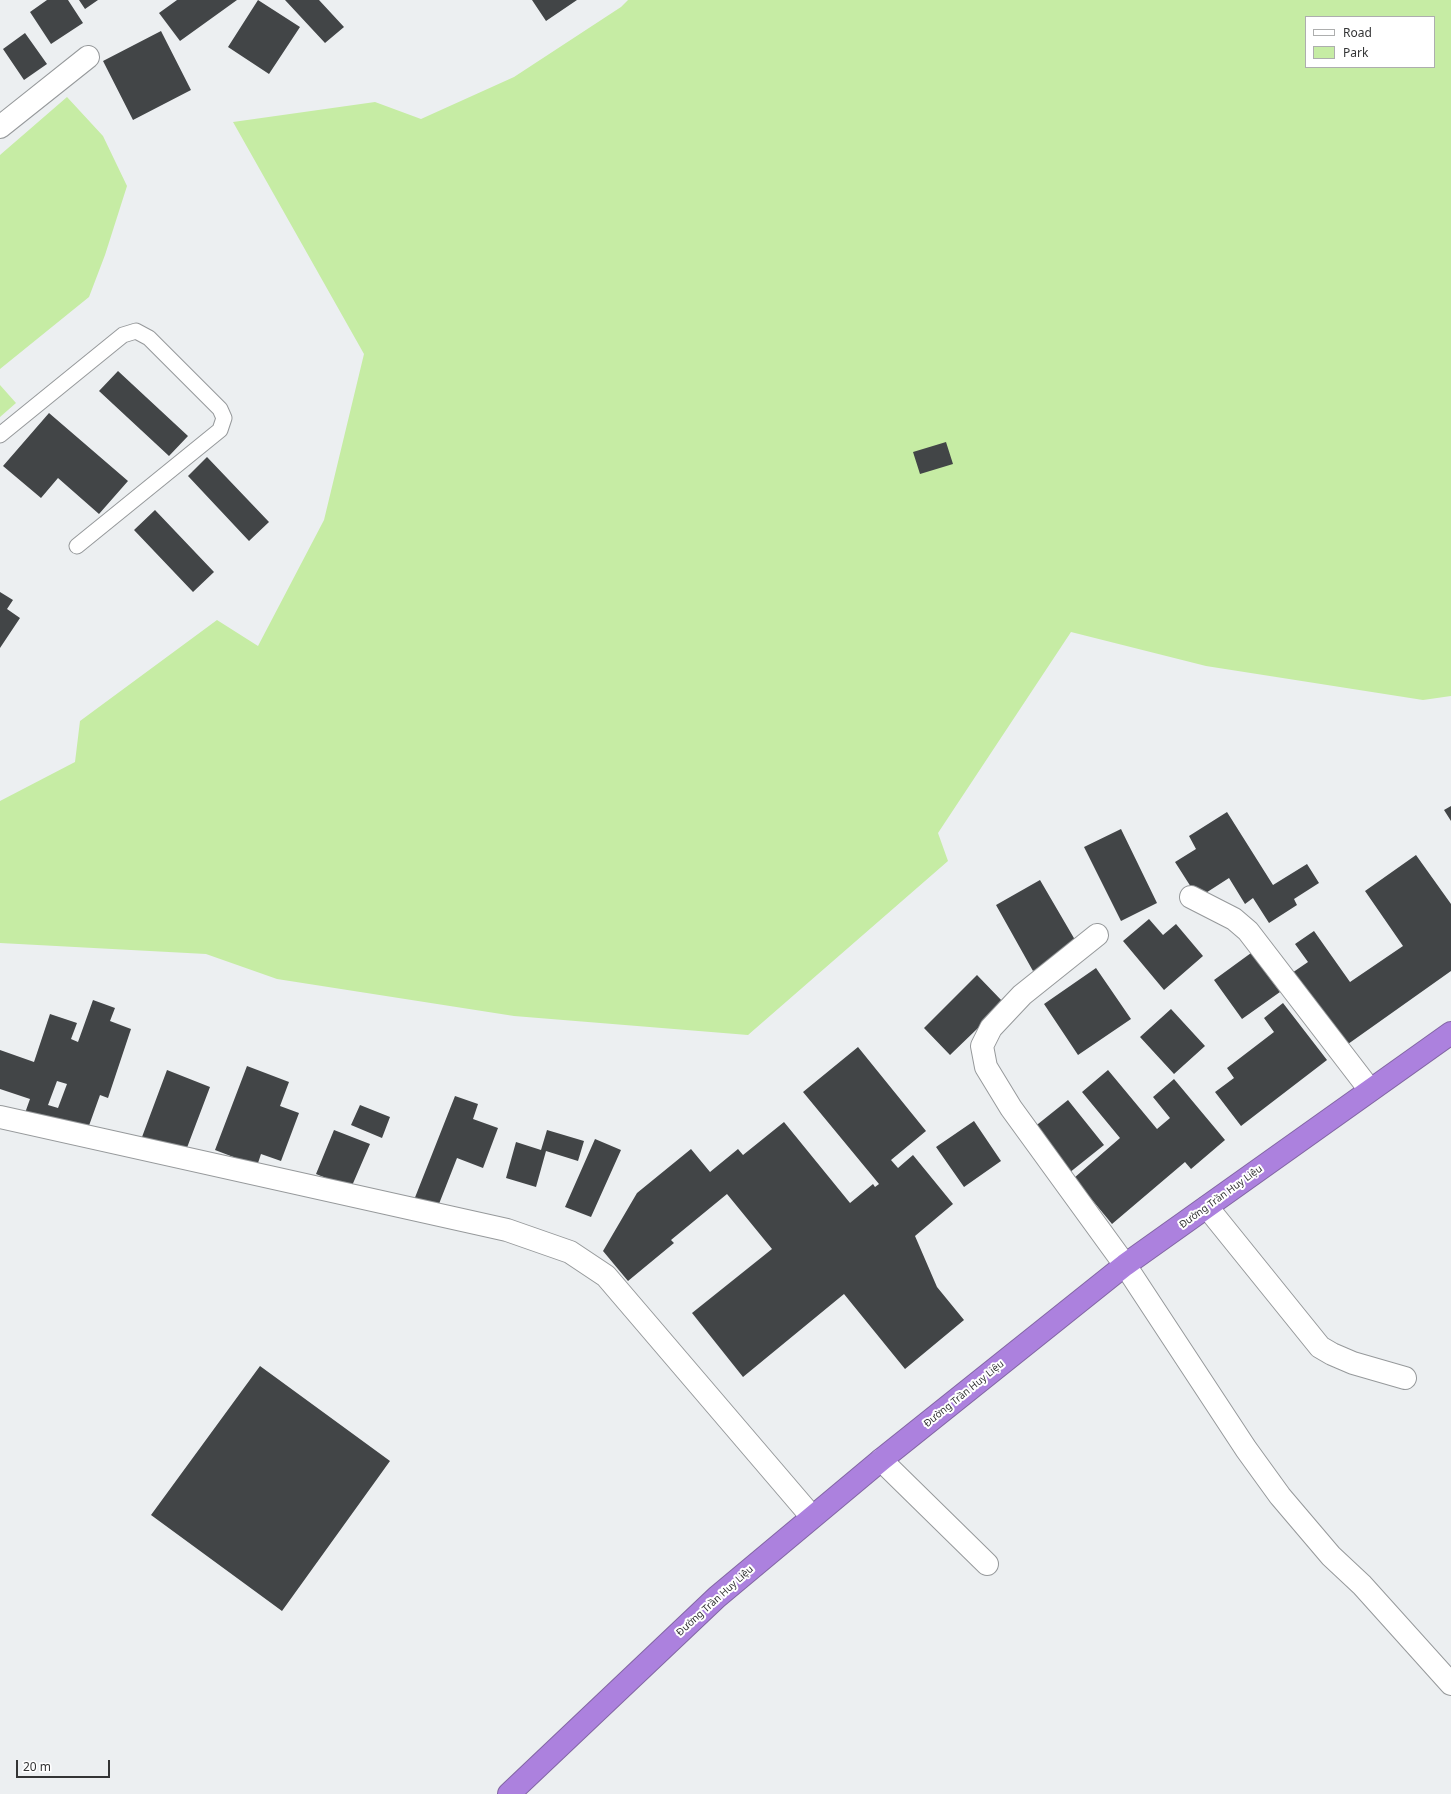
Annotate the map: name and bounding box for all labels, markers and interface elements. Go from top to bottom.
legend [1305,16,1435,68]
text: Road [1343,24,1372,41]
text: Park [1343,44,1368,61]
street label: Đường Trần Huy Liệu [1177,1163,1265,1231]
street label: Đường Trần Huy Liệu [922,1358,1006,1430]
street label: Đường Trần Huy Liệu [674,1563,756,1639]
scale bar [18,1752,112,1778]
text: 20 m [23,1758,51,1775]

